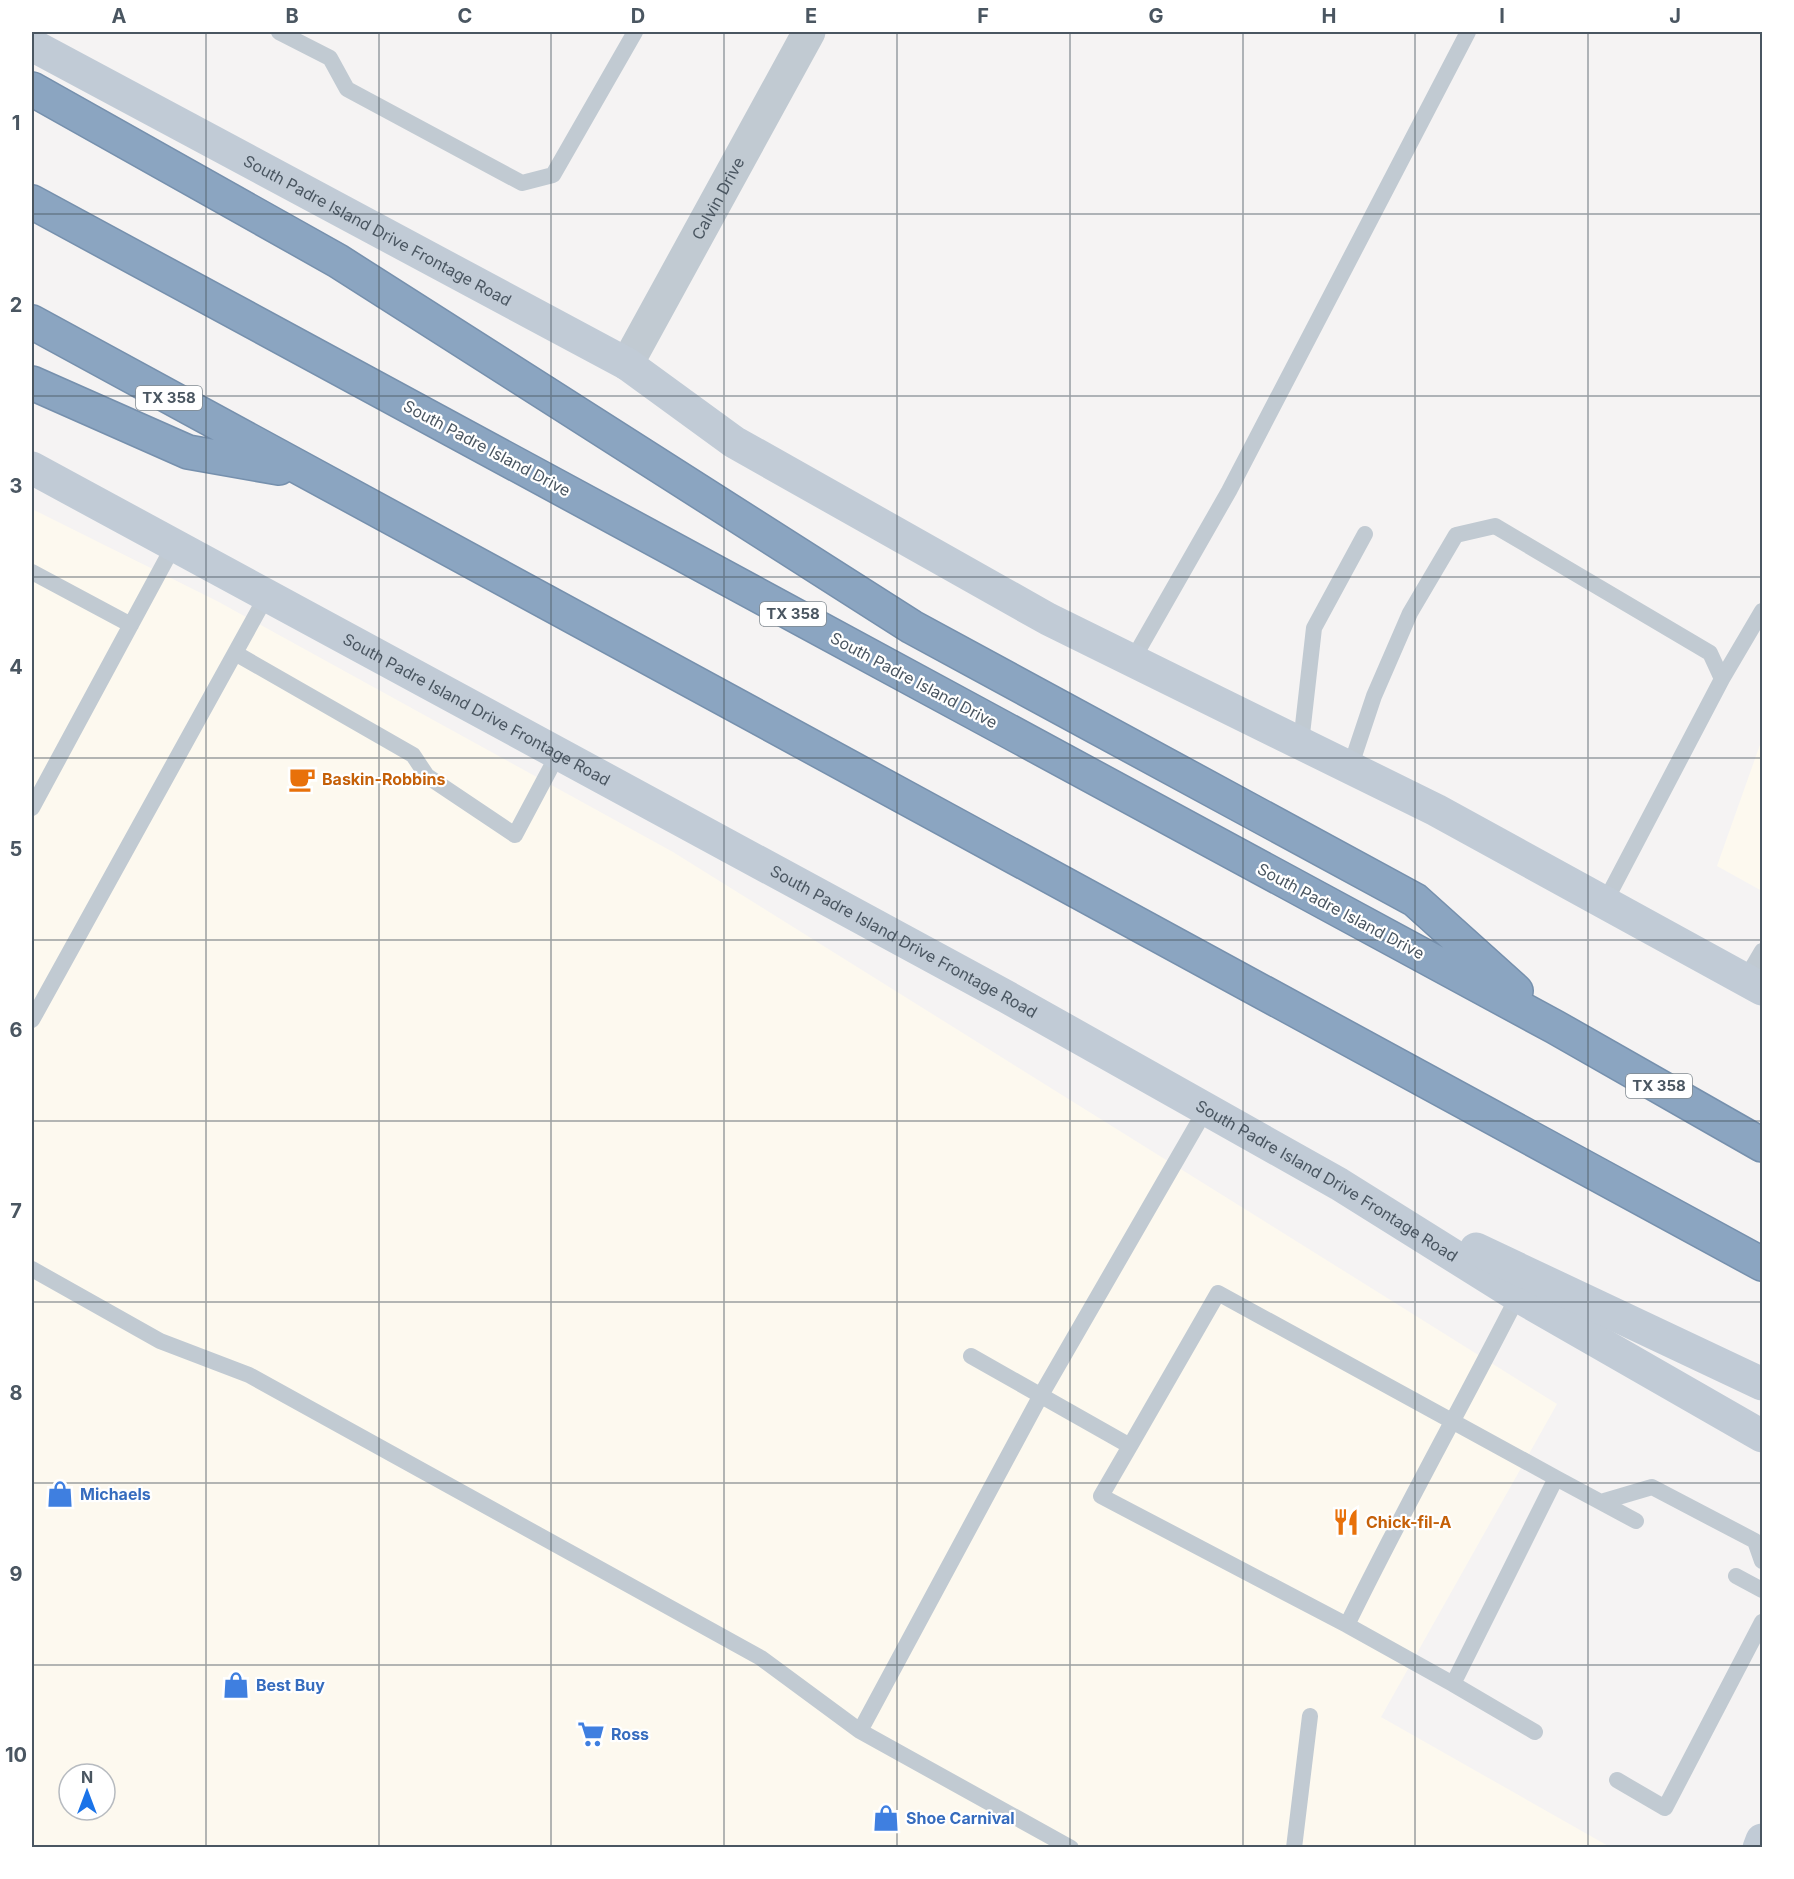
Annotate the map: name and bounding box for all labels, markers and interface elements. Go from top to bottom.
text: A [112,4,127,28]
text: B [285,4,299,28]
text: C [458,4,472,28]
text: D [631,4,645,28]
text: E [805,4,817,28]
text: F [977,4,989,28]
text: G [1148,4,1164,28]
text: H [1322,4,1336,28]
text: I [1499,4,1505,28]
text: J [1669,4,1681,28]
text: 1 [12,111,20,135]
street label: South Padre Island Drive Frontage Road [240,150,515,310]
street label: Calvin Drive [687,153,749,243]
text: 2 [10,293,22,317]
road number: TX 358 [136,386,202,410]
street label: South Padre Island Drive [400,395,574,501]
text: 3 [10,474,22,498]
road number: TX 358 [760,602,826,626]
street label: South Padre Island Drive [827,627,1001,733]
street label: South Padre Island Drive Frontage Road [340,629,614,790]
text: 4 [9,655,23,679]
cafe icon: Baskin-Robbins [287,764,317,794]
place label: Baskin-Robbins [322,769,445,789]
text: 5 [10,837,22,861]
street label: South Padre Island Drive [1254,858,1428,964]
street label: South Padre Island Drive Frontage Road [767,861,1041,1022]
text: 6 [10,1018,23,1042]
road number: TX 358 [1626,1074,1692,1098]
street label: South Padre Island Drive Frontage Road [1192,1095,1461,1266]
text: 7 [10,1199,22,1223]
text: 8 [9,1381,23,1405]
shop icon: Michaels [45,1479,75,1509]
place label: Michaels [80,1484,151,1504]
restaurant icon: Chick-fil-A [1331,1507,1361,1537]
place label: Chick-fil-A [1366,1512,1452,1532]
text: 9 [10,1562,23,1586]
shop icon: Best Buy [221,1670,251,1700]
place label: Best Buy [256,1675,325,1695]
supermarket icon: Ross [576,1719,606,1749]
place label: Ross [611,1724,649,1744]
text: 10 [5,1743,27,1767]
north arrow [57,1762,117,1822]
text: N [81,1767,93,1787]
shop icon: Shoe Carnival [871,1803,901,1833]
place label: Shoe Carnival [906,1808,1015,1828]

